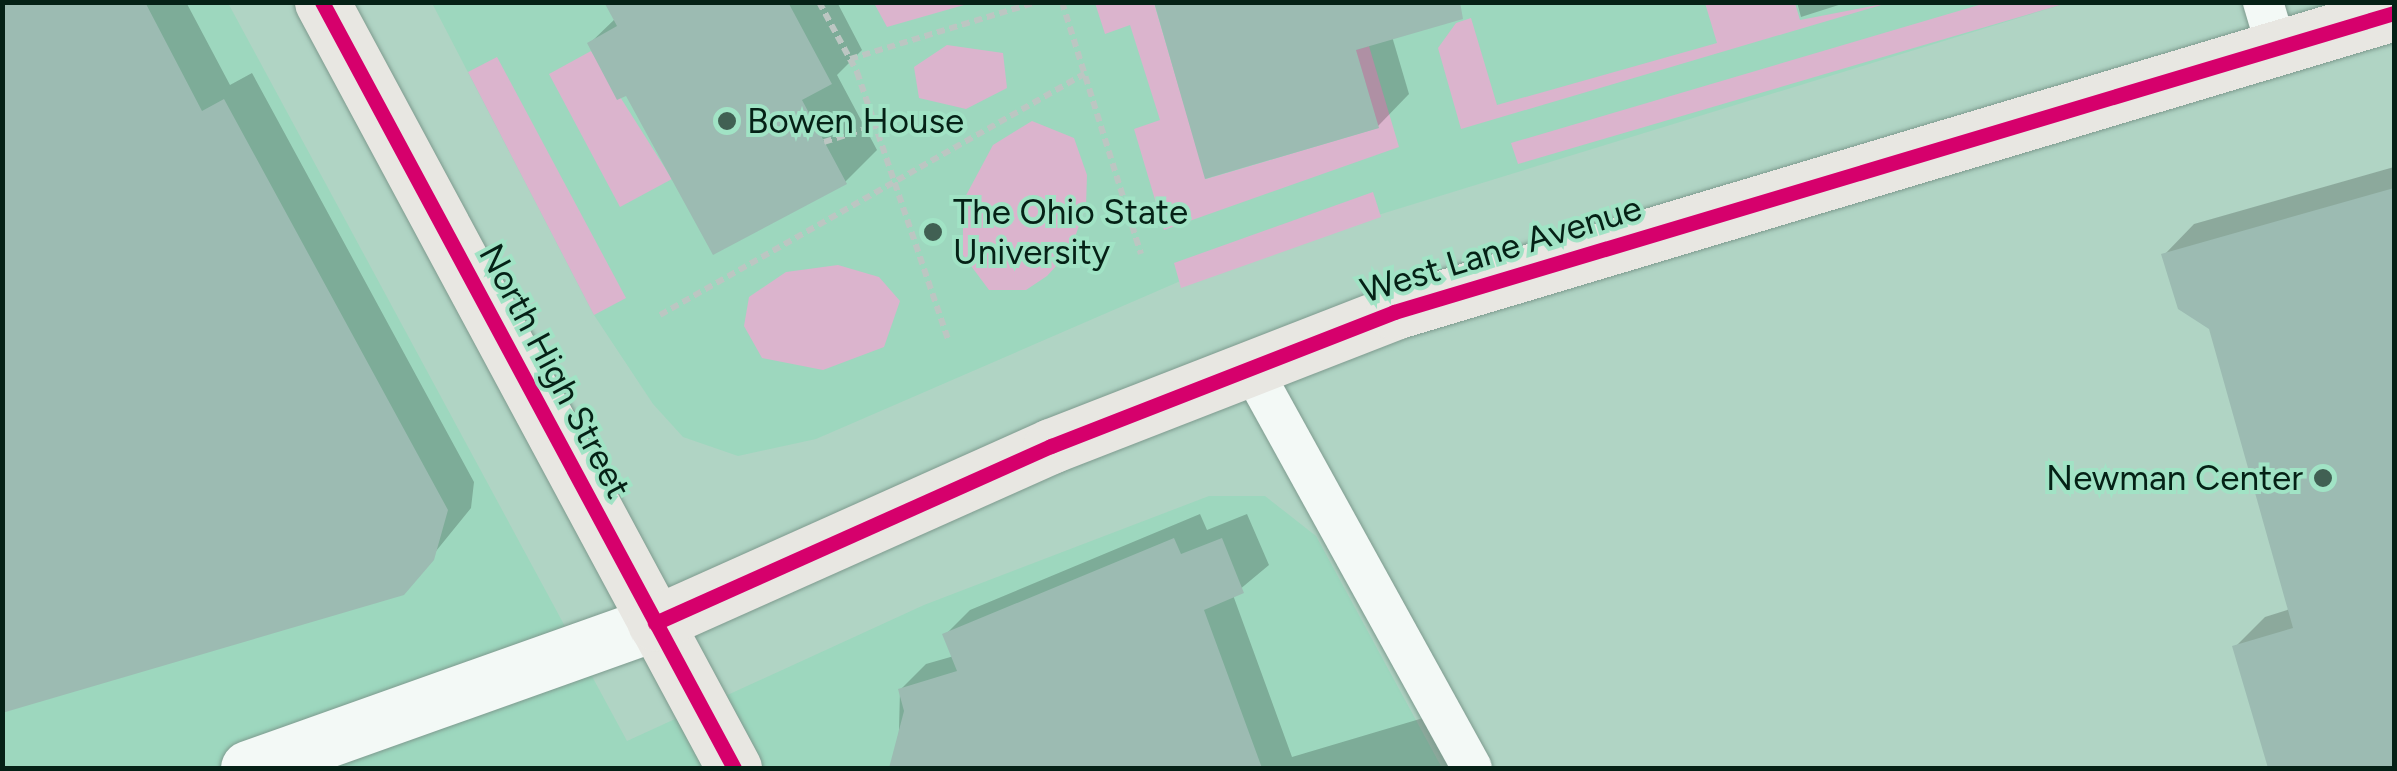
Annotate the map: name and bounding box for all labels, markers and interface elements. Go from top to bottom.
place label: Bowen House [747,100,964,142]
marker: Bowen House [716,110,738,132]
street label: West Lane Avenue [1356,186,1646,312]
place label: The Ohio State University [953,191,1188,273]
marker: The Ohio State University [922,221,944,243]
street label: North High Street [470,237,640,505]
place label: Newman Center [2046,457,2303,499]
marker: Newman Center [2312,467,2334,489]

